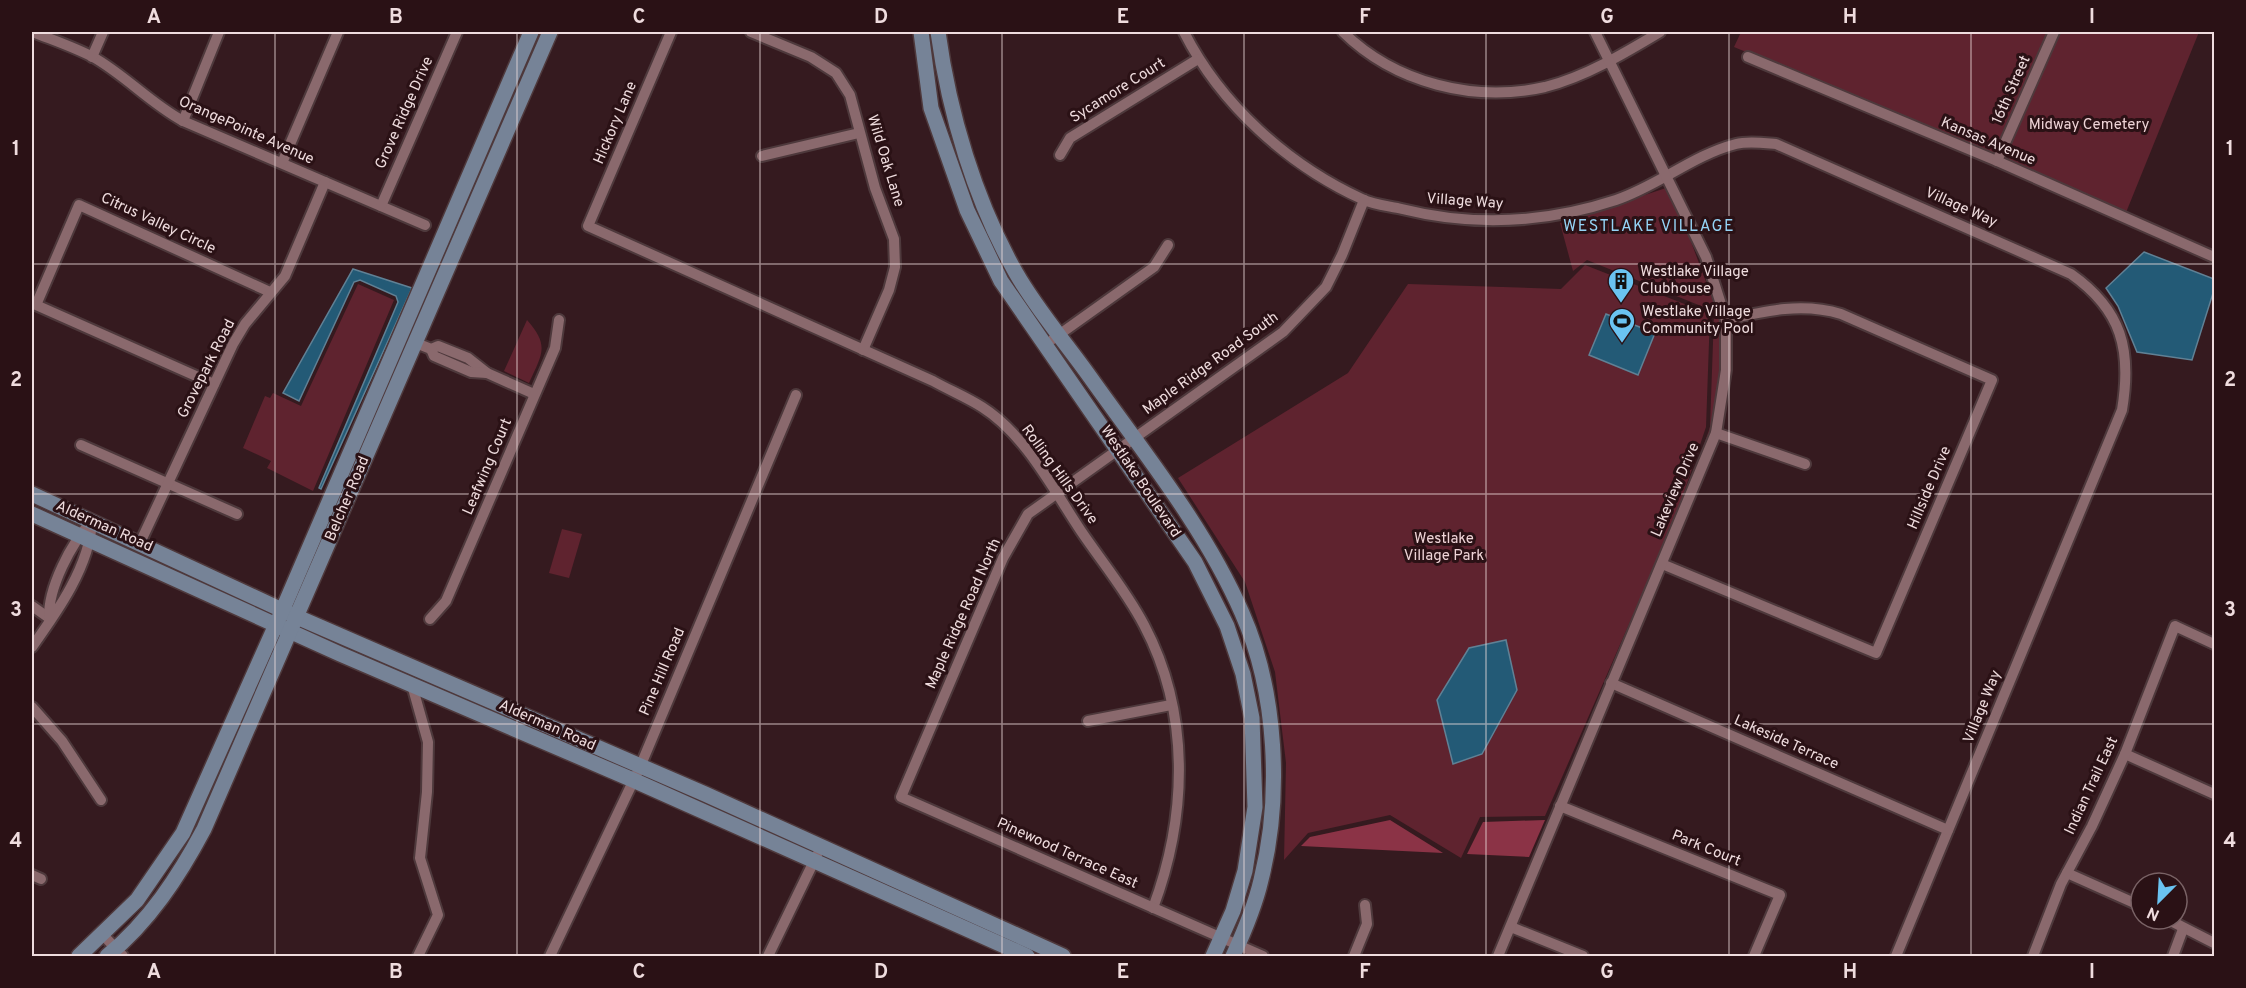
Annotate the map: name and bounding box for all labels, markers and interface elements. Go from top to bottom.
text: A [147,5,161,31]
text: B [389,5,403,31]
text: C [633,5,645,31]
text: D [874,5,888,31]
text: E [1117,5,1129,31]
text: F [1359,5,1371,31]
text: G [1600,5,1614,31]
text: H [1843,5,1857,31]
text: I [2089,5,2095,31]
street label: 16th Street [1988,53,2036,127]
street label: Grove Ridge Drive [372,54,438,172]
street label: Sycamore Court [1067,54,1169,128]
street label: Hickory Lane [590,79,642,167]
street label: OrangePointe Avenue [175,93,317,169]
street label: Wild Oak Lane [862,113,908,209]
street label: Kansas Avenue [1938,114,2038,170]
park label: Midway Cemetery [2029,116,2149,135]
text: 1 [12,137,20,163]
text: 1 [2226,137,2234,163]
street label: Village Way [1922,184,2000,232]
street label: Citrus Valley Circle [97,189,219,259]
street label: Village Way [1426,190,1504,214]
district label: WESTLAKE VILLAGE [1563,217,1735,237]
place label: Westlake Village Clubhouse [1640,263,1749,299]
building icon: Westlake Village Clubhouse [1606,266,1636,304]
place label: Westlake Village Community Pool [1642,303,1754,339]
sports icon: Westlake Village Community Pool [1607,306,1637,344]
street label: Maple Ridge Road South [1139,308,1283,420]
street label: Grovepark Road [174,316,240,422]
text: 2 [10,368,22,394]
text: 2 [2224,368,2236,394]
street label: Leafwing Court [459,416,517,518]
street label: Rolling Hills Drive [1016,421,1102,529]
street label: Westlake Boulevard [1095,422,1185,542]
street label: Lakeview Drive [1648,440,1704,540]
street label: Hillside Drive [1904,444,1956,532]
street label: Belcher Road [322,454,374,544]
street label: Alderman Road [53,497,155,557]
park label: Westlake Village Park [1404,530,1484,566]
street label: Maple Ridge Road North [922,536,1006,692]
text: 3 [10,598,22,624]
text: 3 [2224,598,2236,624]
street label: Pine Hill Road [636,625,690,719]
street label: Village Way [1960,668,2006,746]
street label: Alderman Road [496,696,598,756]
street label: Lakeside Terrace [1731,711,1841,775]
street label: Indian Trail East [2061,734,2123,838]
street label: Pinewood Terrace East [993,814,1141,894]
street label: Park Court [1669,827,1743,871]
text: 4 [10,829,22,855]
text: 4 [2224,829,2236,855]
north arrow [2129,871,2189,931]
text: N [2144,901,2163,924]
text: A [147,960,161,986]
text: B [389,960,403,986]
text: C [633,960,645,986]
text: D [874,960,888,986]
text: E [1117,960,1129,986]
text: F [1359,960,1371,986]
text: G [1600,960,1614,986]
text: H [1843,960,1857,986]
text: I [2089,960,2095,986]

